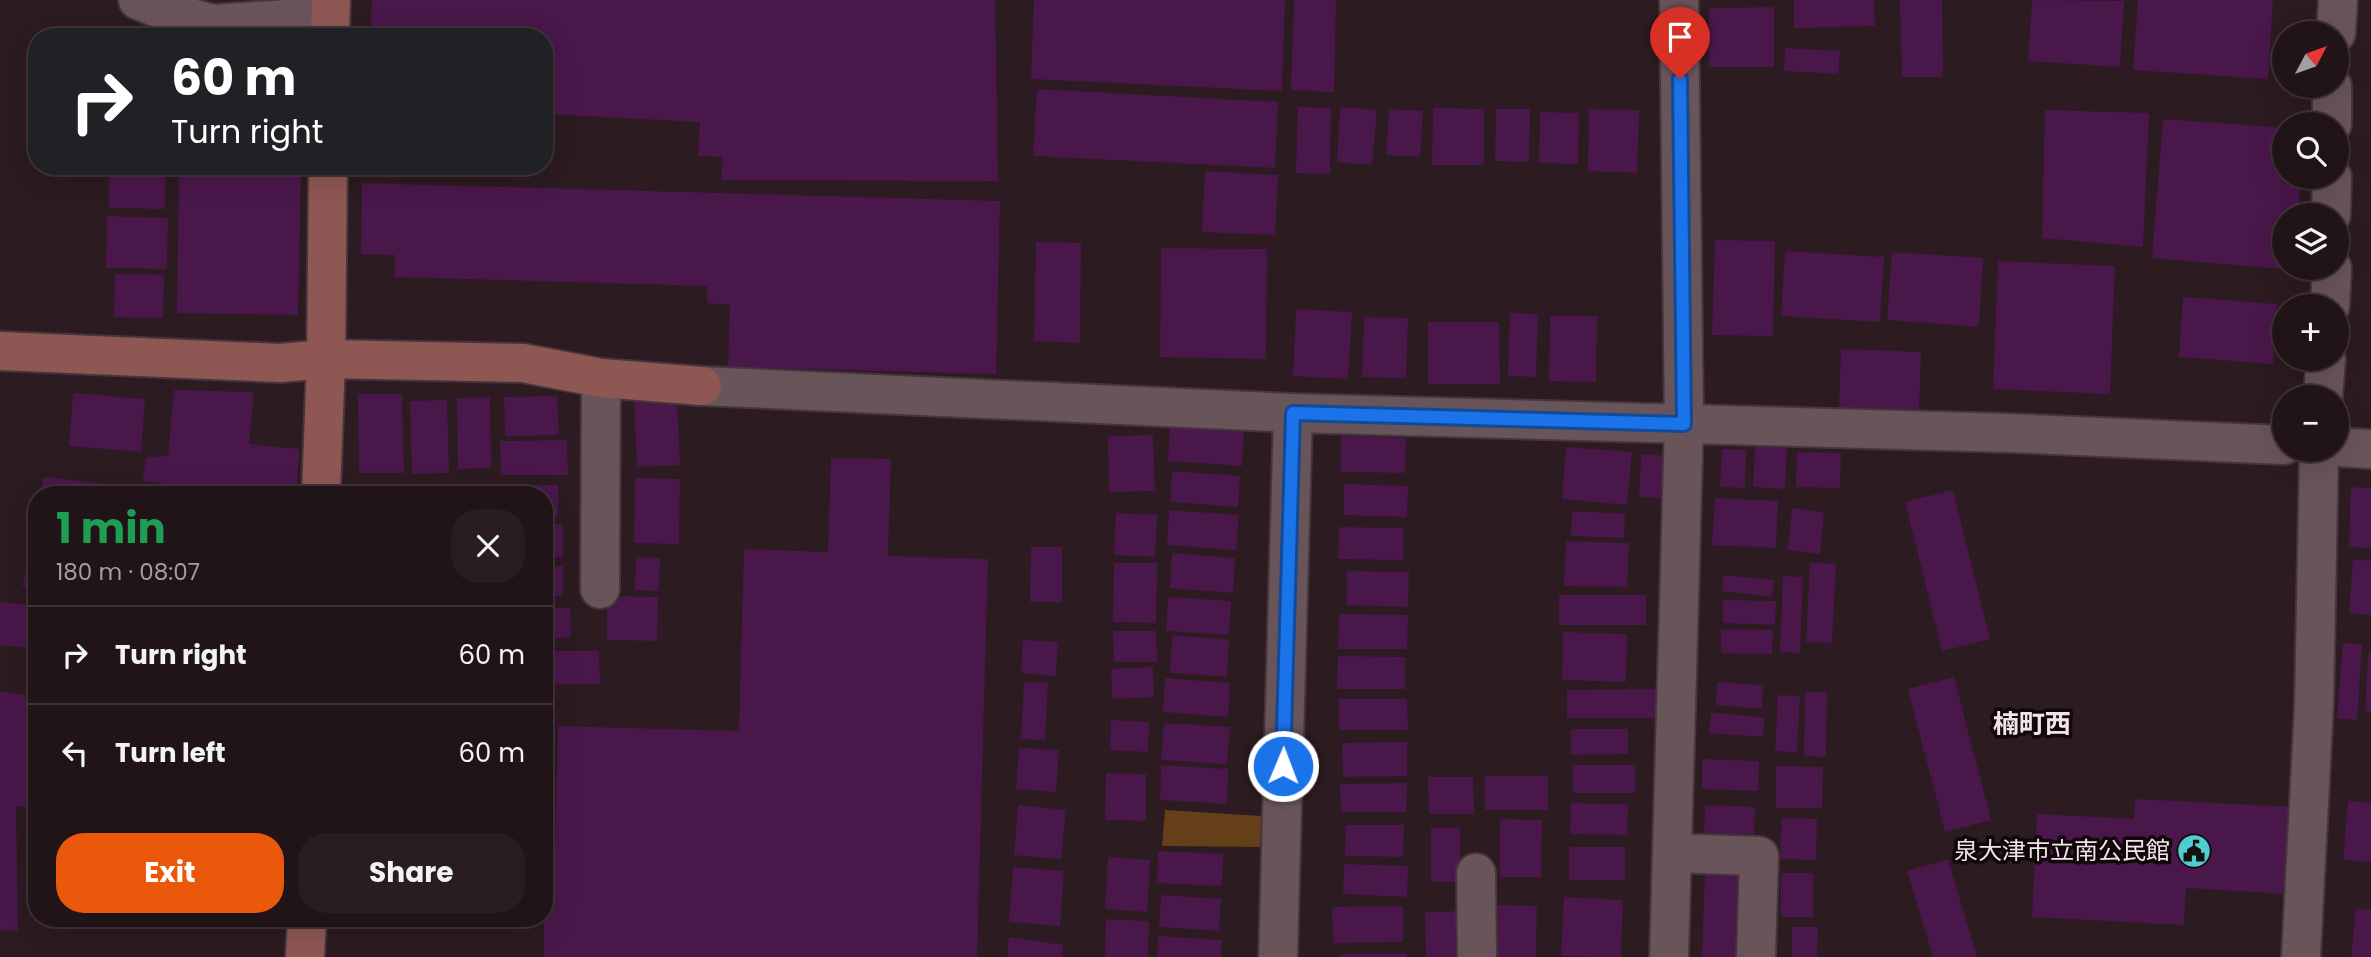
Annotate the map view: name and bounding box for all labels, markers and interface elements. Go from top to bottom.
pin [1650,7,1710,79]
icon: arrive [1661,18,1699,56]
north arrow [2272,21,2348,98]
map controls [2272,21,2349,462]
text: 60 m [171,44,296,112]
icon: right [56,56,147,147]
text: Turn right [171,109,323,154]
button: search [2272,112,2349,189]
button: layers [2272,203,2349,280]
button: + [2272,294,2349,371]
button: − [2272,385,2349,462]
text: 1 min [56,499,166,558]
button: close [451,509,525,583]
text: 180 m · 08:07 [56,556,200,588]
icon: right [56,636,94,674]
text: Turn right [115,637,247,673]
text: 60 m [458,637,525,673]
district label: 楠町西 [1993,706,2071,742]
position arrow [1246,729,1320,803]
icon: left [56,734,94,772]
text: Turn left [115,735,226,771]
text: 60 m [458,735,525,771]
public building icon: 泉大津市立南公民館 [2175,832,2213,870]
button: Exit [56,833,284,913]
button: Share [298,833,525,913]
place label: 泉大津市立南公民館 [1954,834,2170,867]

